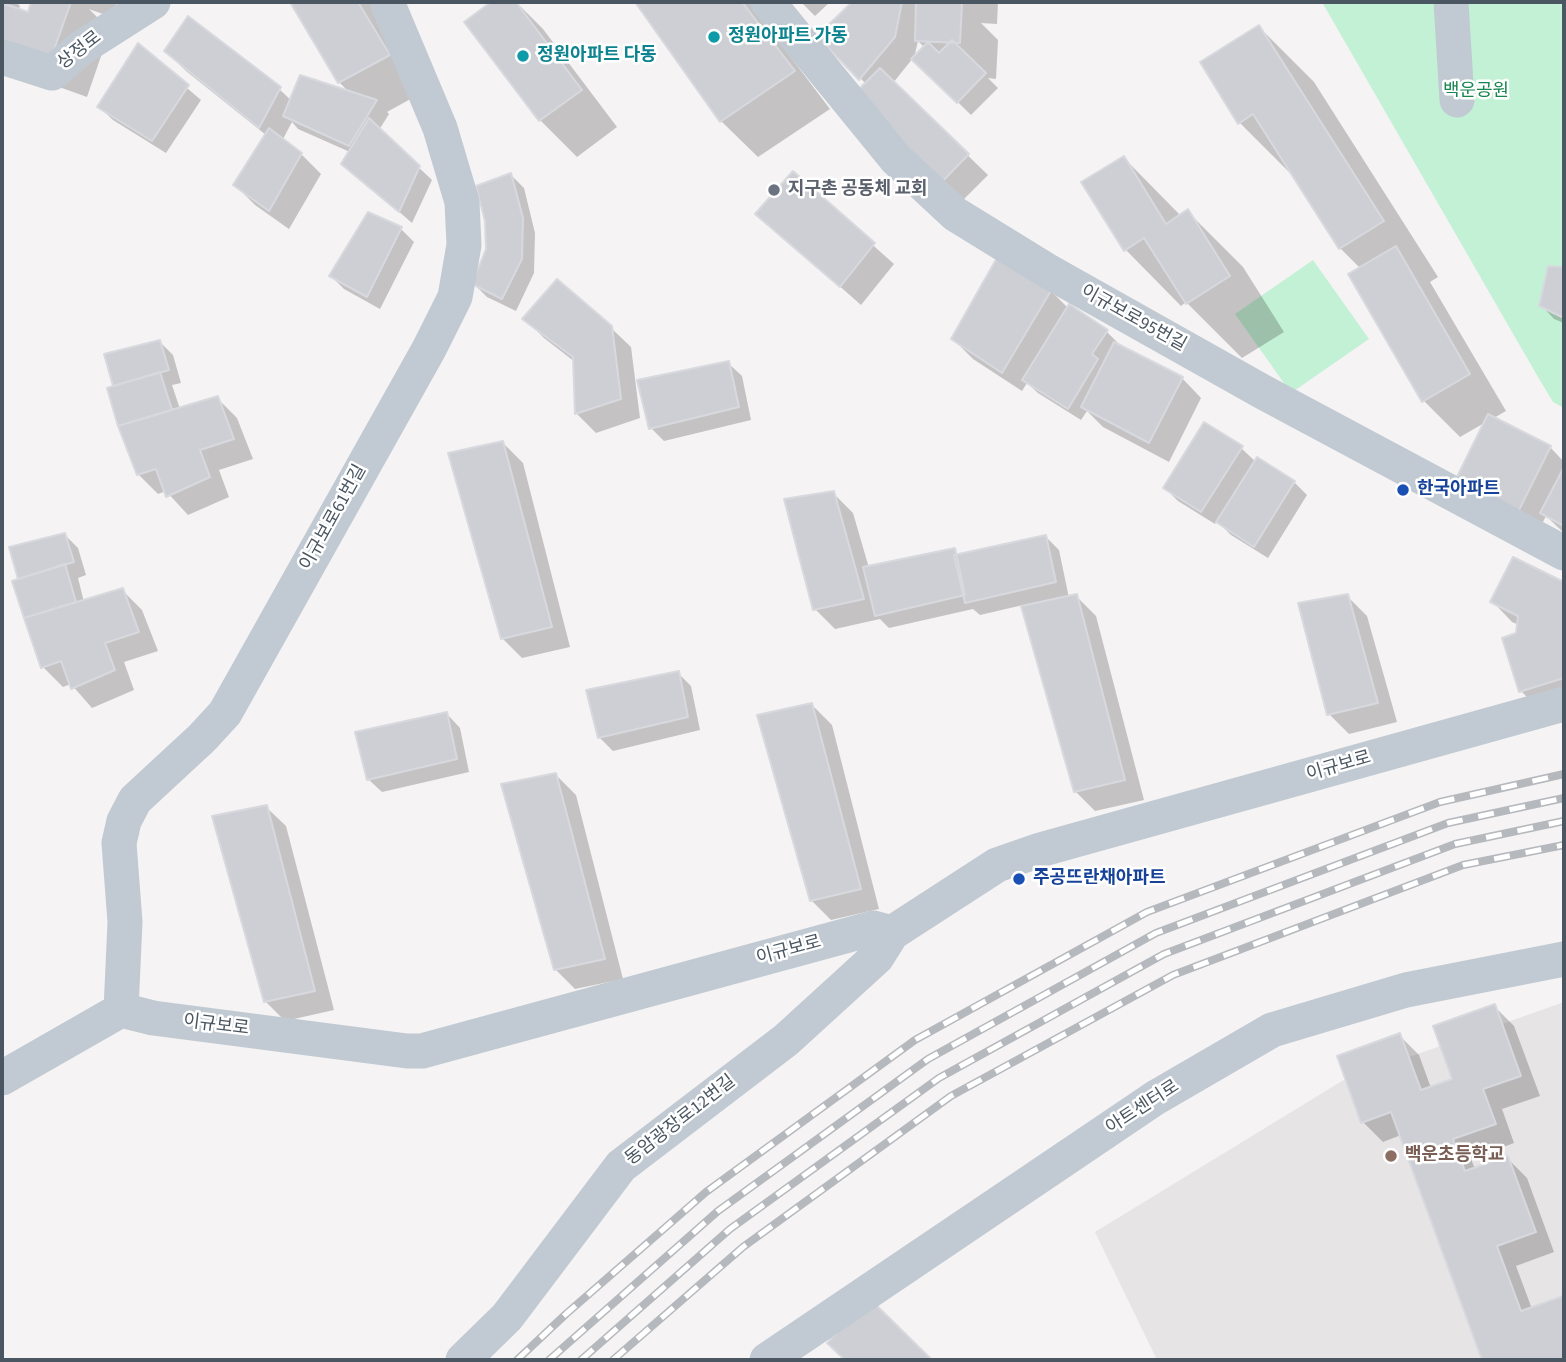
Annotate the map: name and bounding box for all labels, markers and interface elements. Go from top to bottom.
place label: 정원아파트 가동 [728,26,848,48]
street label: 상정로 [54,27,106,75]
marker: 정원아파트 가동 [706,29,722,45]
place label: 정원아파트 다동 [537,45,657,67]
marker: 정원아파트 다동 [515,48,531,64]
park label: 백운공원 [1443,81,1509,103]
place label: 지구촌 공동체 교회 [788,179,928,201]
marker: 지구촌 공동체 교회 [766,182,782,198]
street label: 이규보로95번길 [1076,281,1190,357]
street label: 이규보로61번길 [296,461,372,575]
place label: 한국아파트 [1417,479,1500,501]
marker: 한국아파트 [1395,482,1411,498]
street label: 이규보로 [1304,747,1374,787]
place label: 주공뜨란채아파트 [1033,868,1165,890]
marker: 주공뜨란채아파트 [1011,871,1027,887]
street label: 이규보로 [754,932,824,970]
street label: 이규보로 [182,1011,250,1041]
street label: 동암광장로12번길 [622,1071,740,1171]
street label: 아트센터로 [1102,1076,1184,1140]
place label: 백운초등학교 [1405,1145,1504,1167]
marker: 백운초등학교 [1383,1148,1399,1164]

